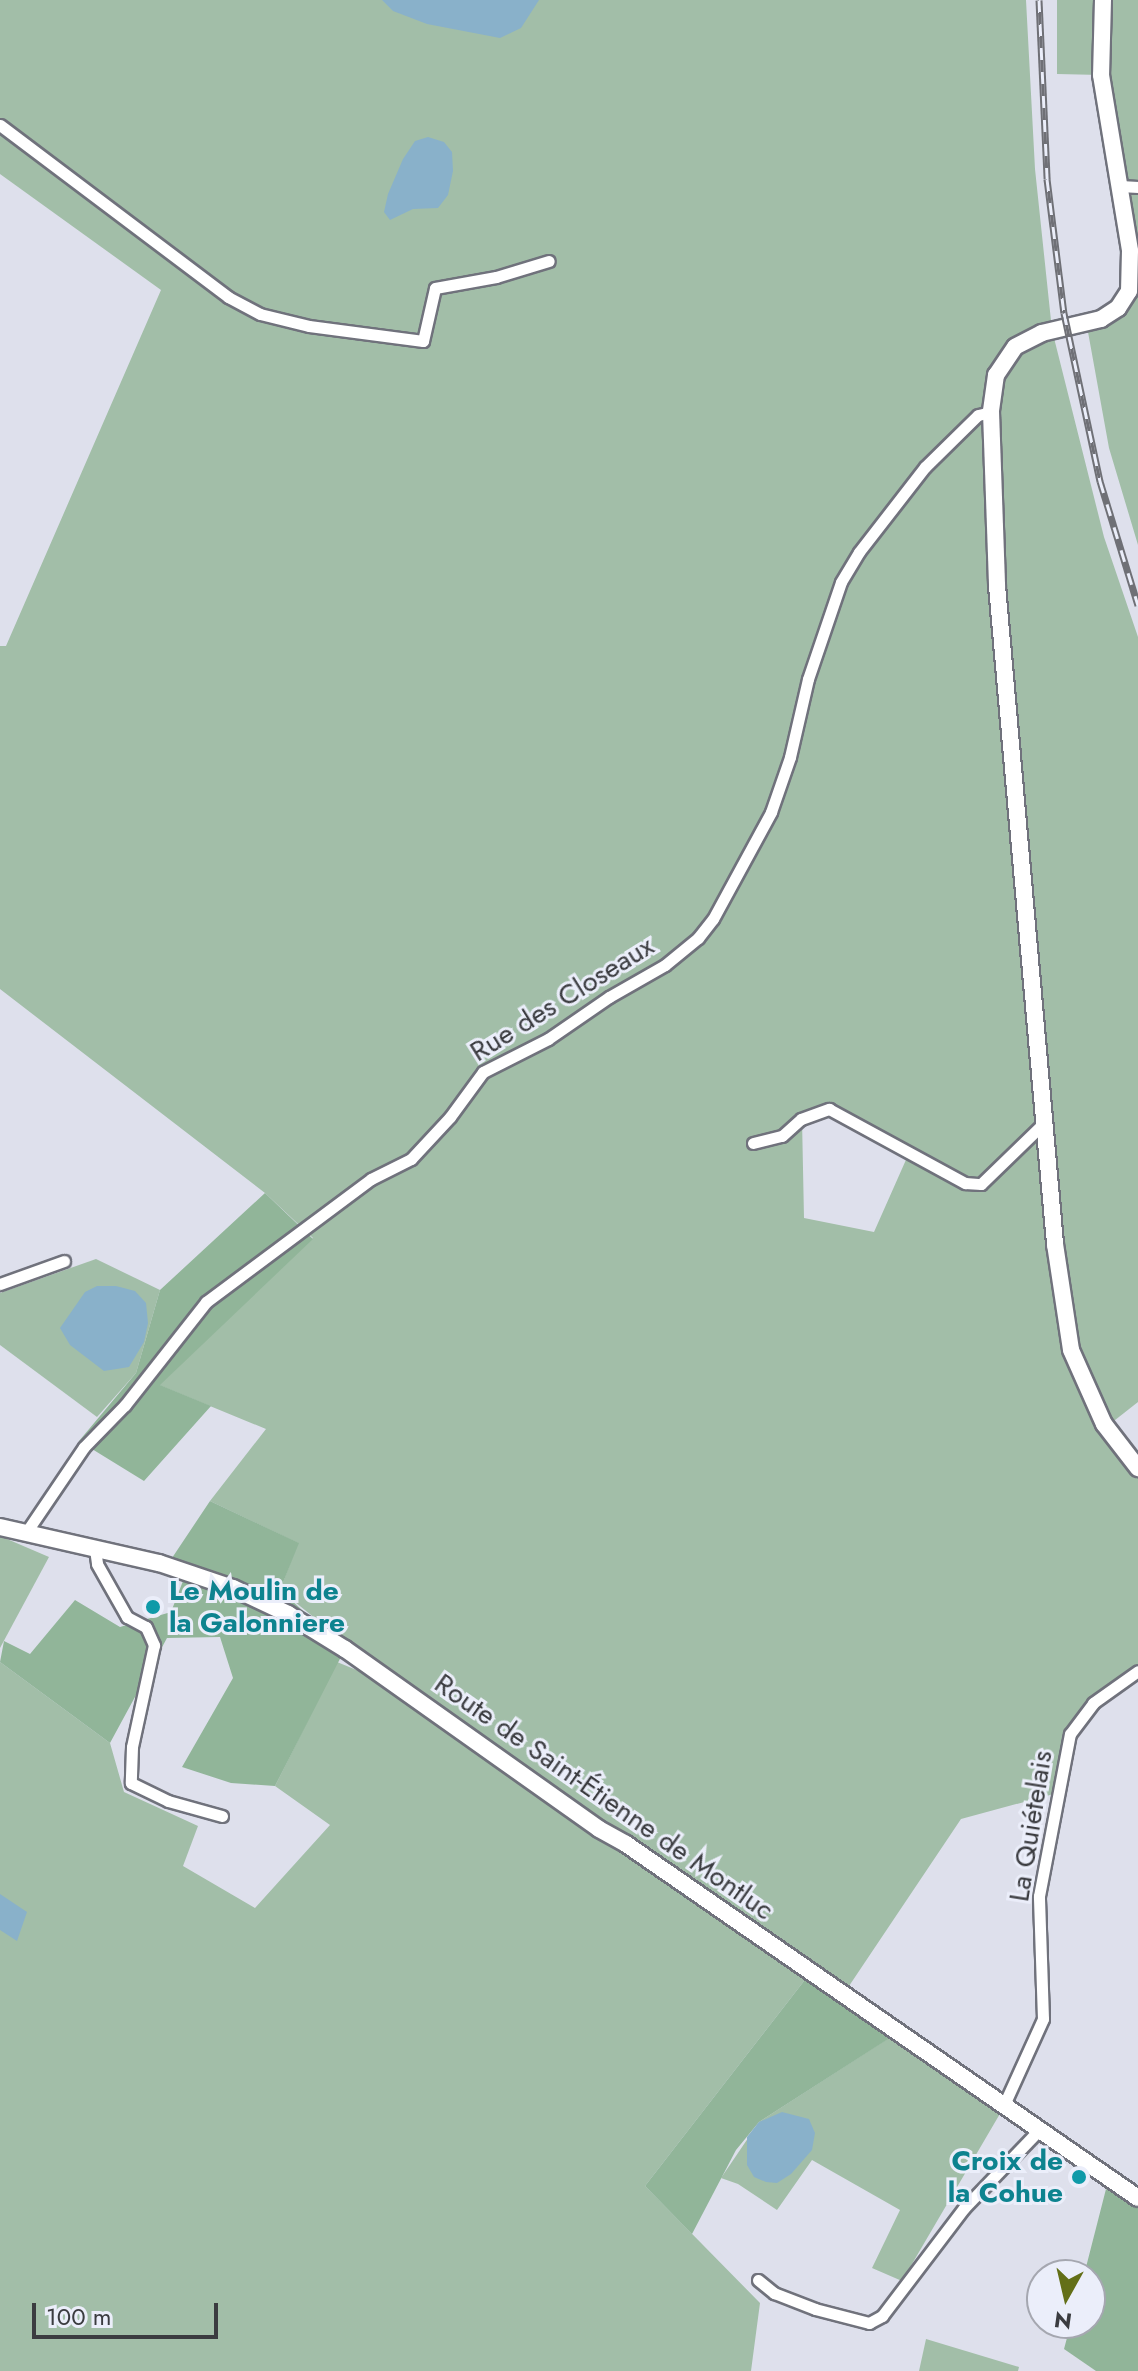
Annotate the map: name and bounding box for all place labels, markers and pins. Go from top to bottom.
place label: Le Moulin de la Galonniere [169,1574,345,1640]
marker: Le Moulin de la Galonniere [144,1598,162,1616]
place label: Croix de la Cohue [948,2144,1063,2210]
marker: Croix de la Cohue [1070,2168,1088,2186]

